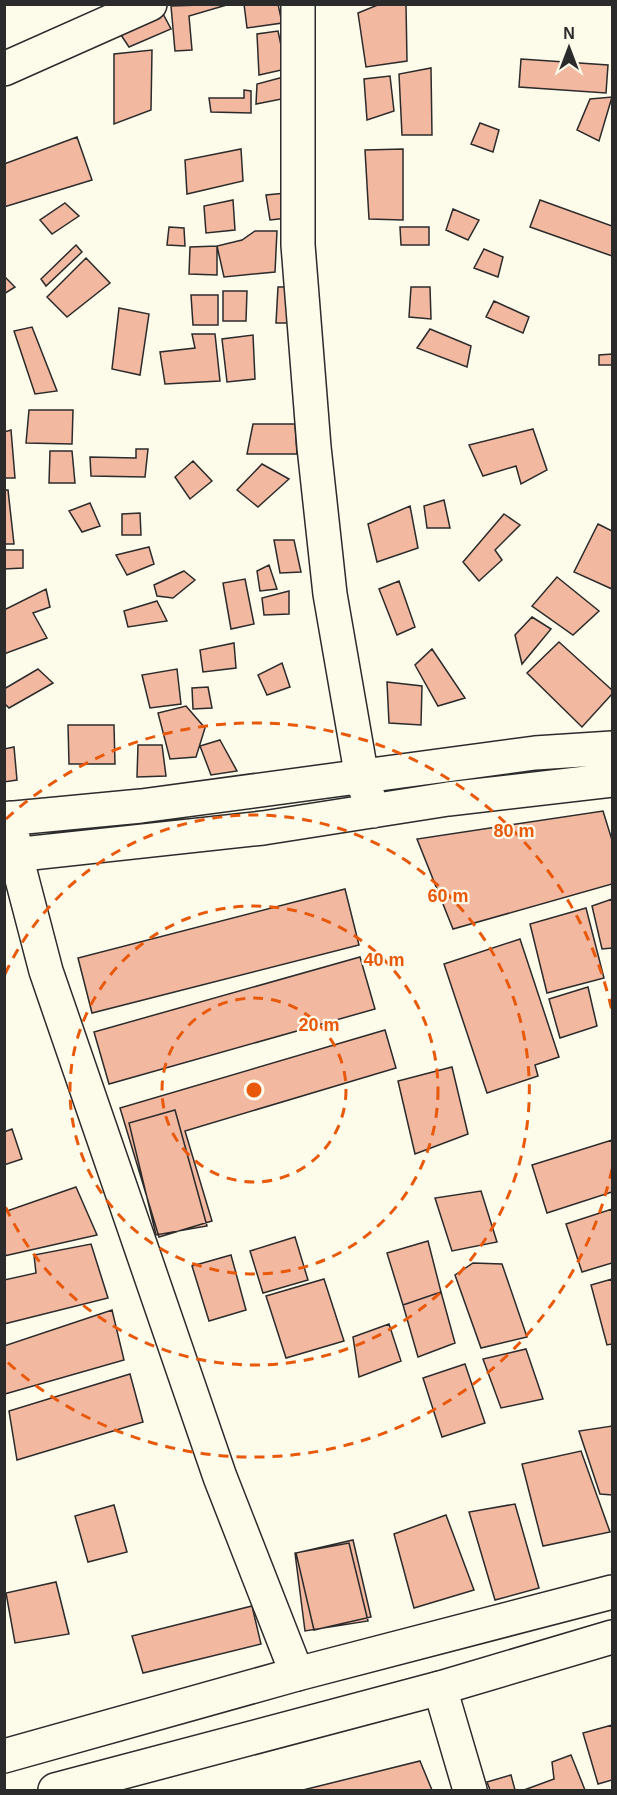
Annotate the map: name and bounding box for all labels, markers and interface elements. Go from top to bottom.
north arrow [539,18,599,78]
text: N [563,25,575,42]
text: 80 m [493,821,535,841]
text: 60 m [427,886,469,906]
text: 40 m [363,950,405,970]
text: 20 m [298,1015,340,1035]
centre of rings [244,1080,264,1100]

